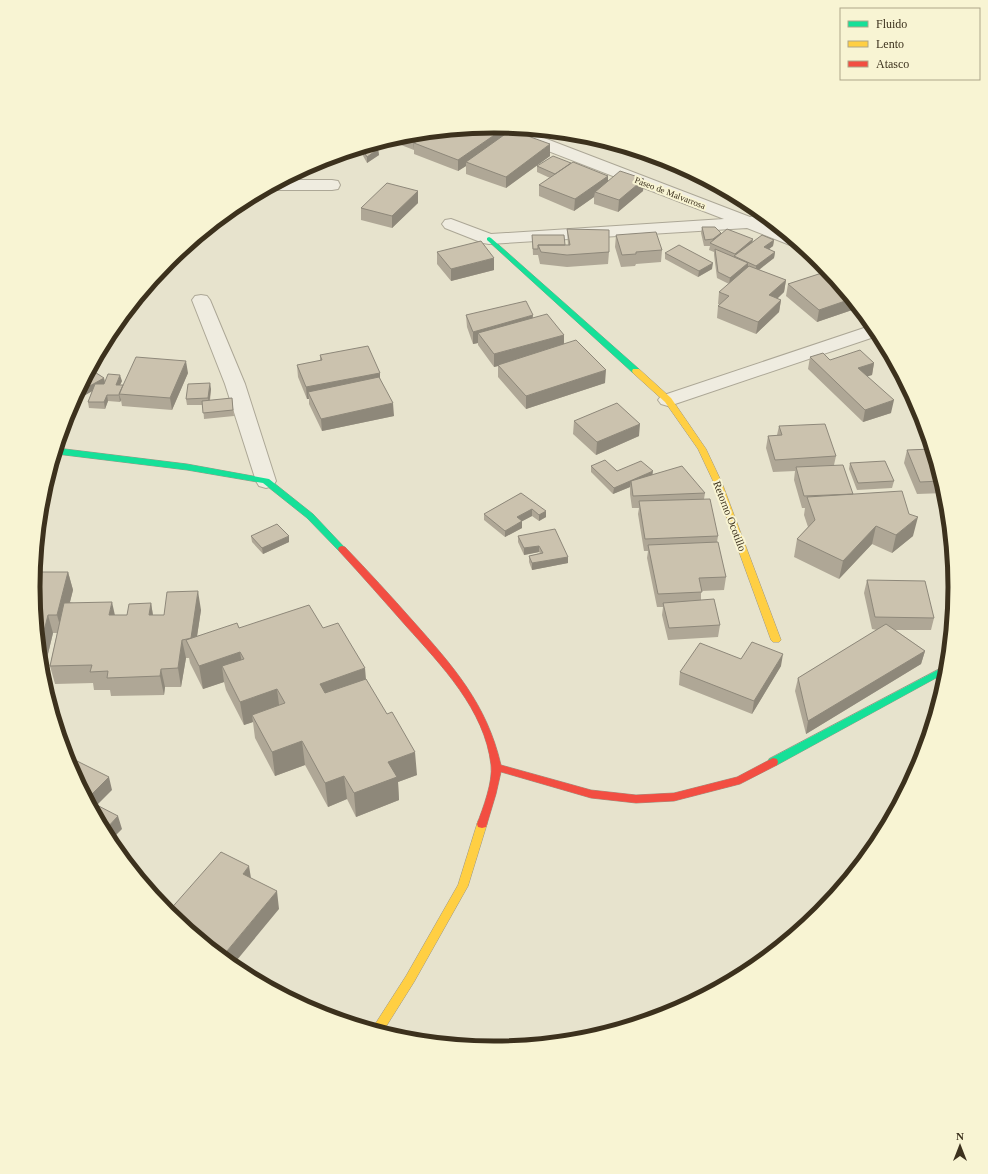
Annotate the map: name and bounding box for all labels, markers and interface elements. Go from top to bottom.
legend [840,8,980,80]
text: Fluido [876,17,907,31]
text: Lento [876,37,904,51]
text: Atasco [876,57,909,71]
street label: Paseo de Malvarrosa [633,175,707,211]
street label: Retorno Ocotillo [711,479,749,553]
north arrow [940,1126,980,1166]
text: N [956,1130,964,1142]

